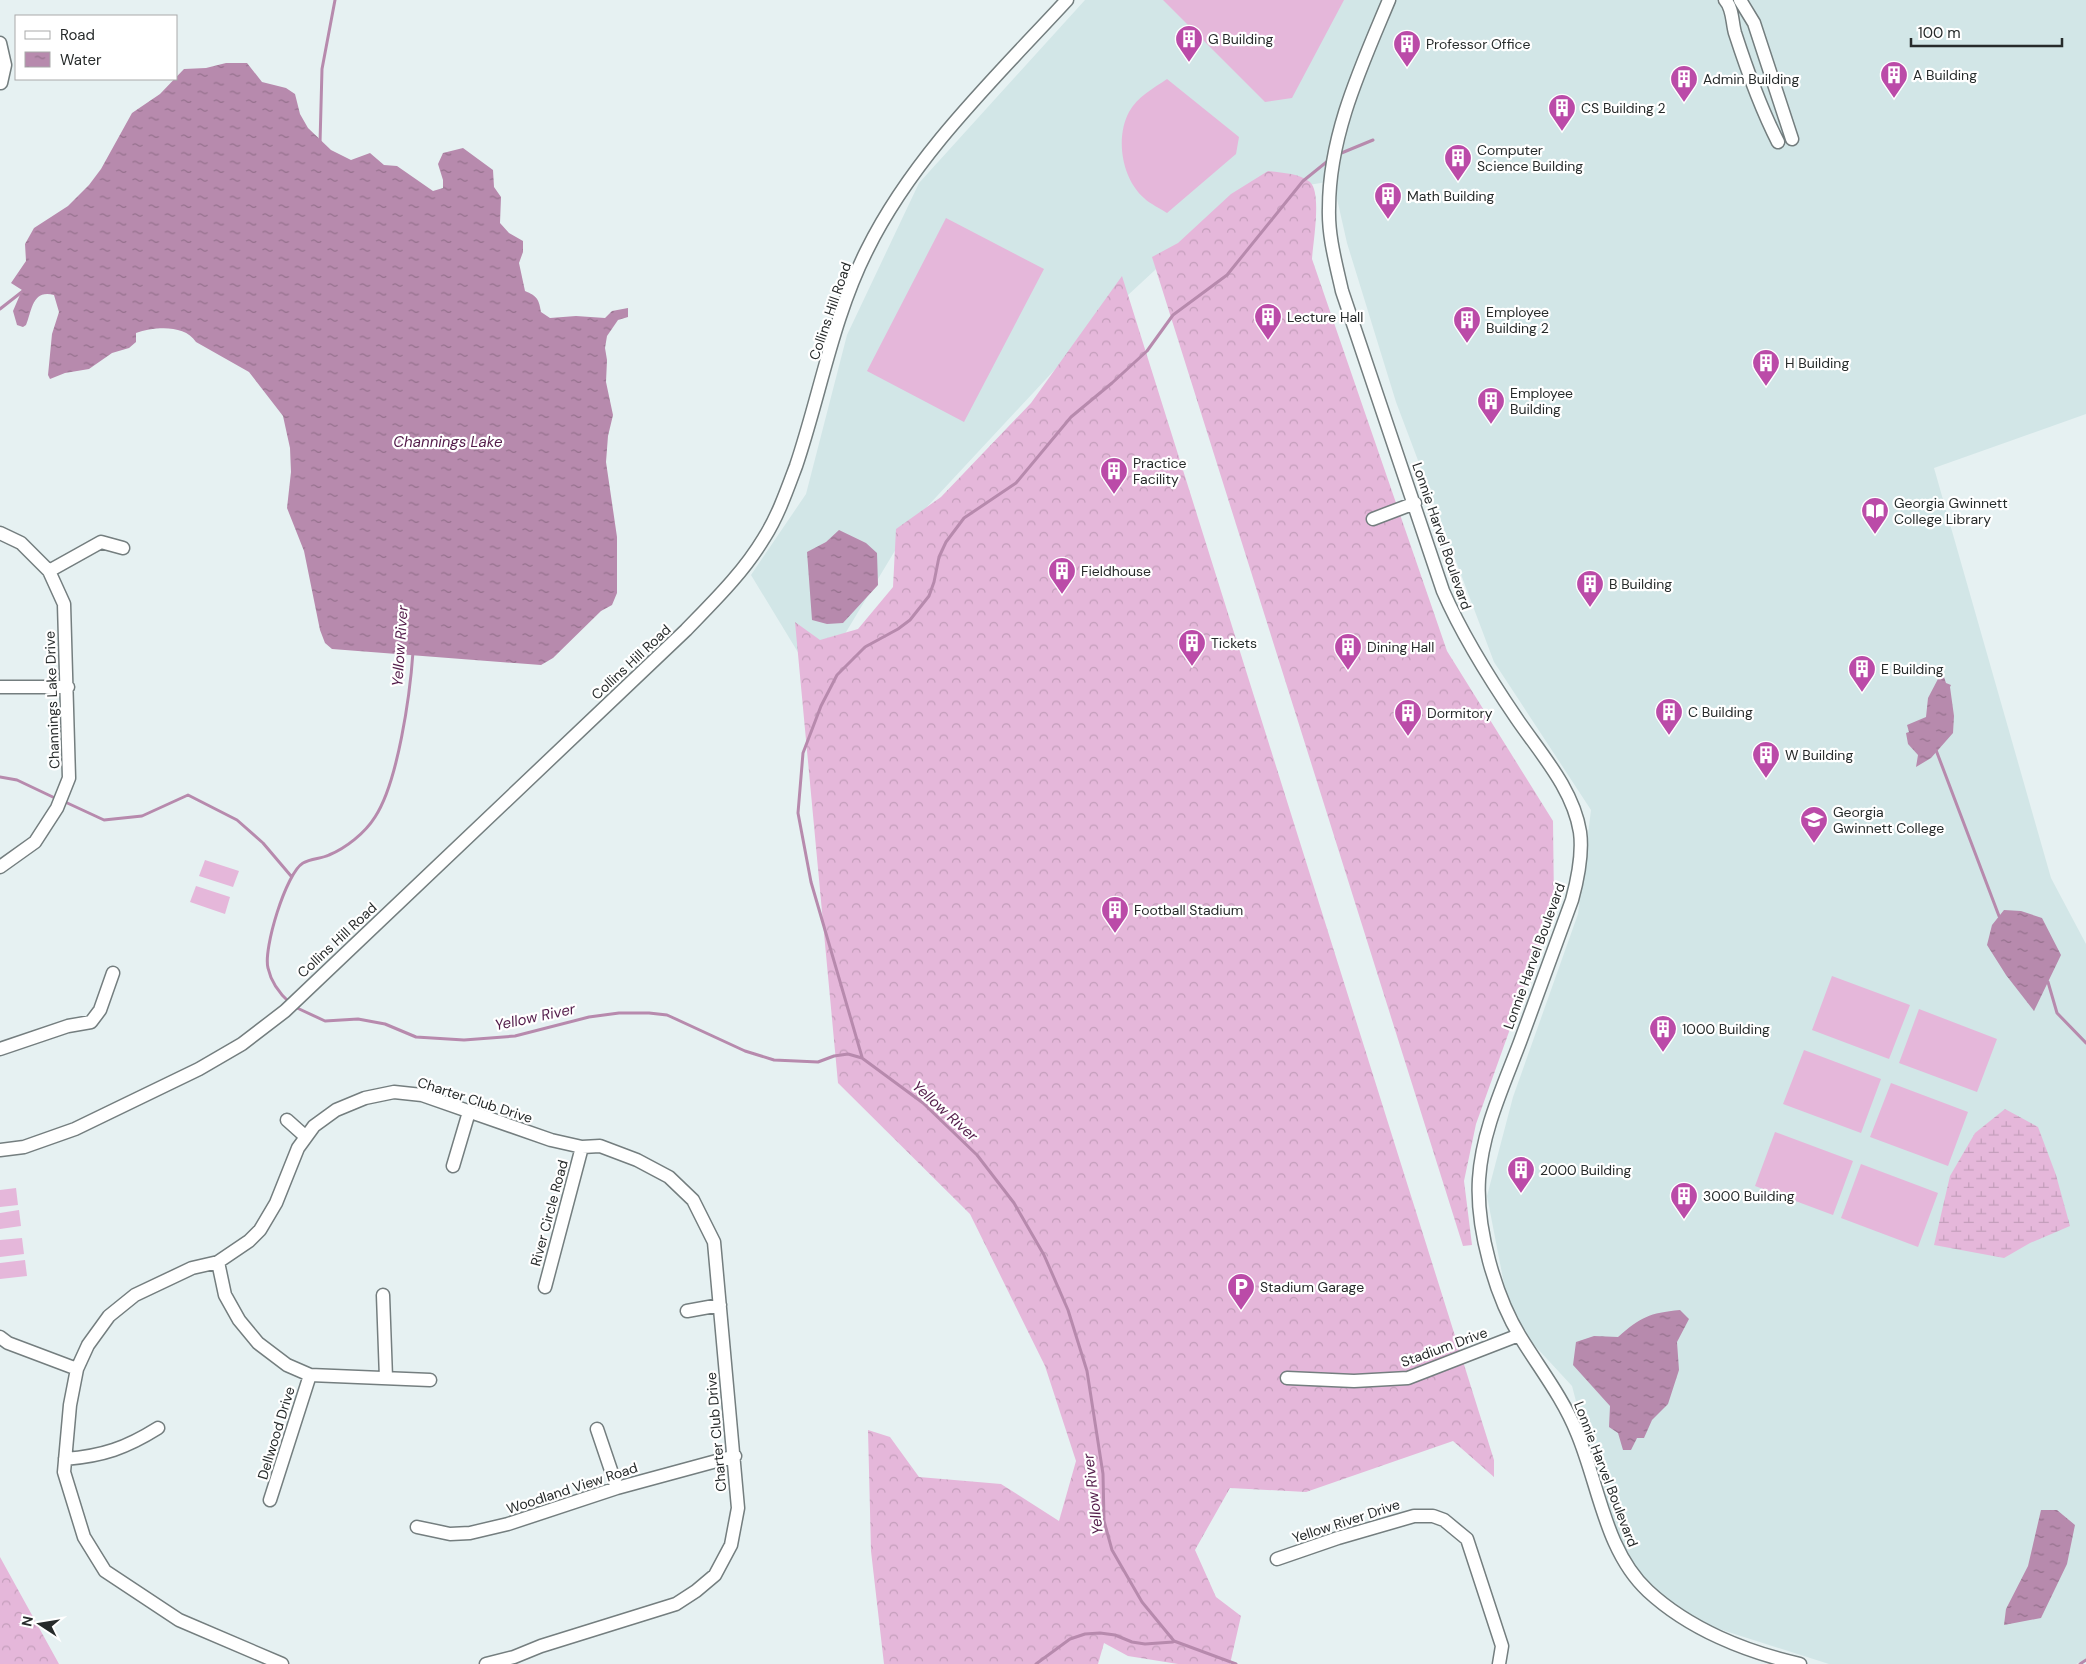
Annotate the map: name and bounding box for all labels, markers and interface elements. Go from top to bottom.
legend [15,15,178,80]
scale bar [1911,15,2062,47]
text: 100 m [1918,23,1961,43]
building icon: G Building [1174,24,1204,63]
text: Road [60,25,95,45]
building icon: Professor Office [1392,29,1422,68]
place label: G Building [1208,30,1273,48]
place label: Professor Office [1426,35,1531,53]
text: Water [60,50,102,70]
building icon: A Building [1879,60,1909,99]
building icon: Admin Building [1669,64,1699,103]
place label: A Building [1913,66,1977,84]
place label: Admin Building [1703,70,1799,88]
building icon: CS Building 2 [1547,93,1577,132]
place label: CS Building 2 [1581,99,1666,117]
place label: Computer Science Building [1477,141,1583,175]
building icon: Computer Science Building [1443,143,1473,182]
building icon: Math Building [1373,181,1403,220]
place label: Math Building [1407,187,1495,205]
street label: Collins Hill Road [805,260,855,362]
building icon: Lecture Hall [1253,302,1283,341]
place label: Employee Building 2 [1486,303,1549,337]
building icon: Employee Building 2 [1452,305,1482,344]
place label: Lecture Hall [1287,308,1363,326]
building icon: H Building [1751,348,1781,387]
place label: H Building [1785,354,1849,372]
place label: Employee Building [1510,384,1573,418]
building icon: Employee Building [1476,386,1506,425]
water label: Channings Lake [393,432,503,452]
place label: Practice Facility [1133,454,1187,488]
building icon: Practice Facility [1099,456,1129,495]
street label: Lonnie Harvel Boulevard [1408,460,1476,612]
place label: Georgia Gwinnett College Library [1894,494,2008,528]
library icon: Georgia Gwinnett College Library [1860,496,1890,535]
building icon: Fieldhouse [1047,556,1077,595]
place label: Fieldhouse [1081,562,1151,580]
building icon: B Building [1575,569,1605,608]
place label: B Building [1609,575,1672,593]
water label: Yellow River [387,604,413,687]
street label: Collins Hill Road [587,621,675,703]
building icon: Tickets [1177,628,1207,667]
street label: Channings Lake Drive [41,631,63,769]
building icon: Dining Hall [1333,632,1363,671]
place label: Tickets [1211,634,1257,652]
place label: Dining Hall [1367,638,1434,656]
building icon: E Building [1847,654,1877,693]
place label: E Building [1881,660,1944,678]
building icon: C Building [1654,697,1684,736]
building icon: Dormitory [1393,698,1423,737]
place label: C Building [1688,703,1753,721]
place label: Dormitory [1427,704,1493,722]
building icon: W Building [1751,740,1781,779]
place label: W Building [1785,746,1853,764]
place label: Georgia Gwinnett College [1833,803,1944,837]
school or university icon: Georgia Gwinnett College [1799,805,1829,844]
street label: Lonnie Harvel Boulevard [1499,880,1569,1032]
building icon: Football Stadium [1100,895,1130,934]
street label: Collins Hill Road [293,899,381,981]
place label: Football Stadium [1134,901,1243,919]
water label: Yellow River [493,999,577,1035]
building icon: 1000 Building [1648,1014,1678,1053]
place label: 1000 Building [1682,1020,1770,1038]
street label: Charter Club Drive [415,1073,535,1127]
water label: Yellow River [908,1076,982,1146]
building icon: 2000 Building [1506,1155,1536,1194]
street label: River Circle Road [526,1158,572,1268]
place label: 2000 Building [1540,1161,1631,1179]
building icon: 3000 Building [1669,1181,1699,1220]
place label: 3000 Building [1703,1187,1795,1205]
parking icon: Stadium Garage [1226,1272,1256,1311]
place label: Stadium Garage [1260,1278,1364,1296]
street label: Stadium Drive [1398,1323,1490,1371]
street label: Charter Club Drive [702,1371,730,1492]
street label: Dellwood Drive [253,1384,299,1482]
street label: Lonnie Harvel Boulevard [1570,1399,1642,1549]
water label: Yellow River [1078,1452,1108,1536]
street label: Woodland View Road [504,1458,640,1518]
street label: Yellow River Drive [1290,1495,1402,1547]
north arrow [15,1599,65,1649]
text: N [17,1614,37,1628]

